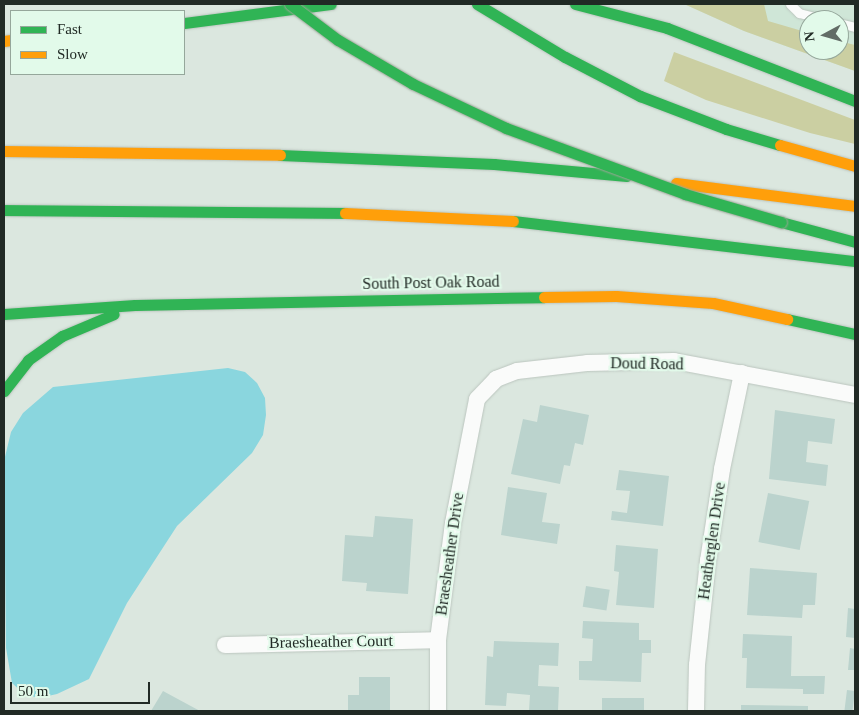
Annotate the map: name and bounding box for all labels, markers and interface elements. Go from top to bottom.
legend [10,10,185,75]
north arrow [799,10,849,60]
text: Fast [57,21,82,37]
text: N [802,31,818,42]
text: Slow [57,46,88,62]
street label: South Post Oak Road [362,272,500,294]
street label: Doud Road [610,354,684,374]
street label: Heatherglen Drive [694,481,730,601]
street label: Braesheather Drive [432,491,468,617]
street label: Braesheather Court [269,631,393,653]
scale bar [12,672,152,704]
text: 50 m [18,683,48,699]

